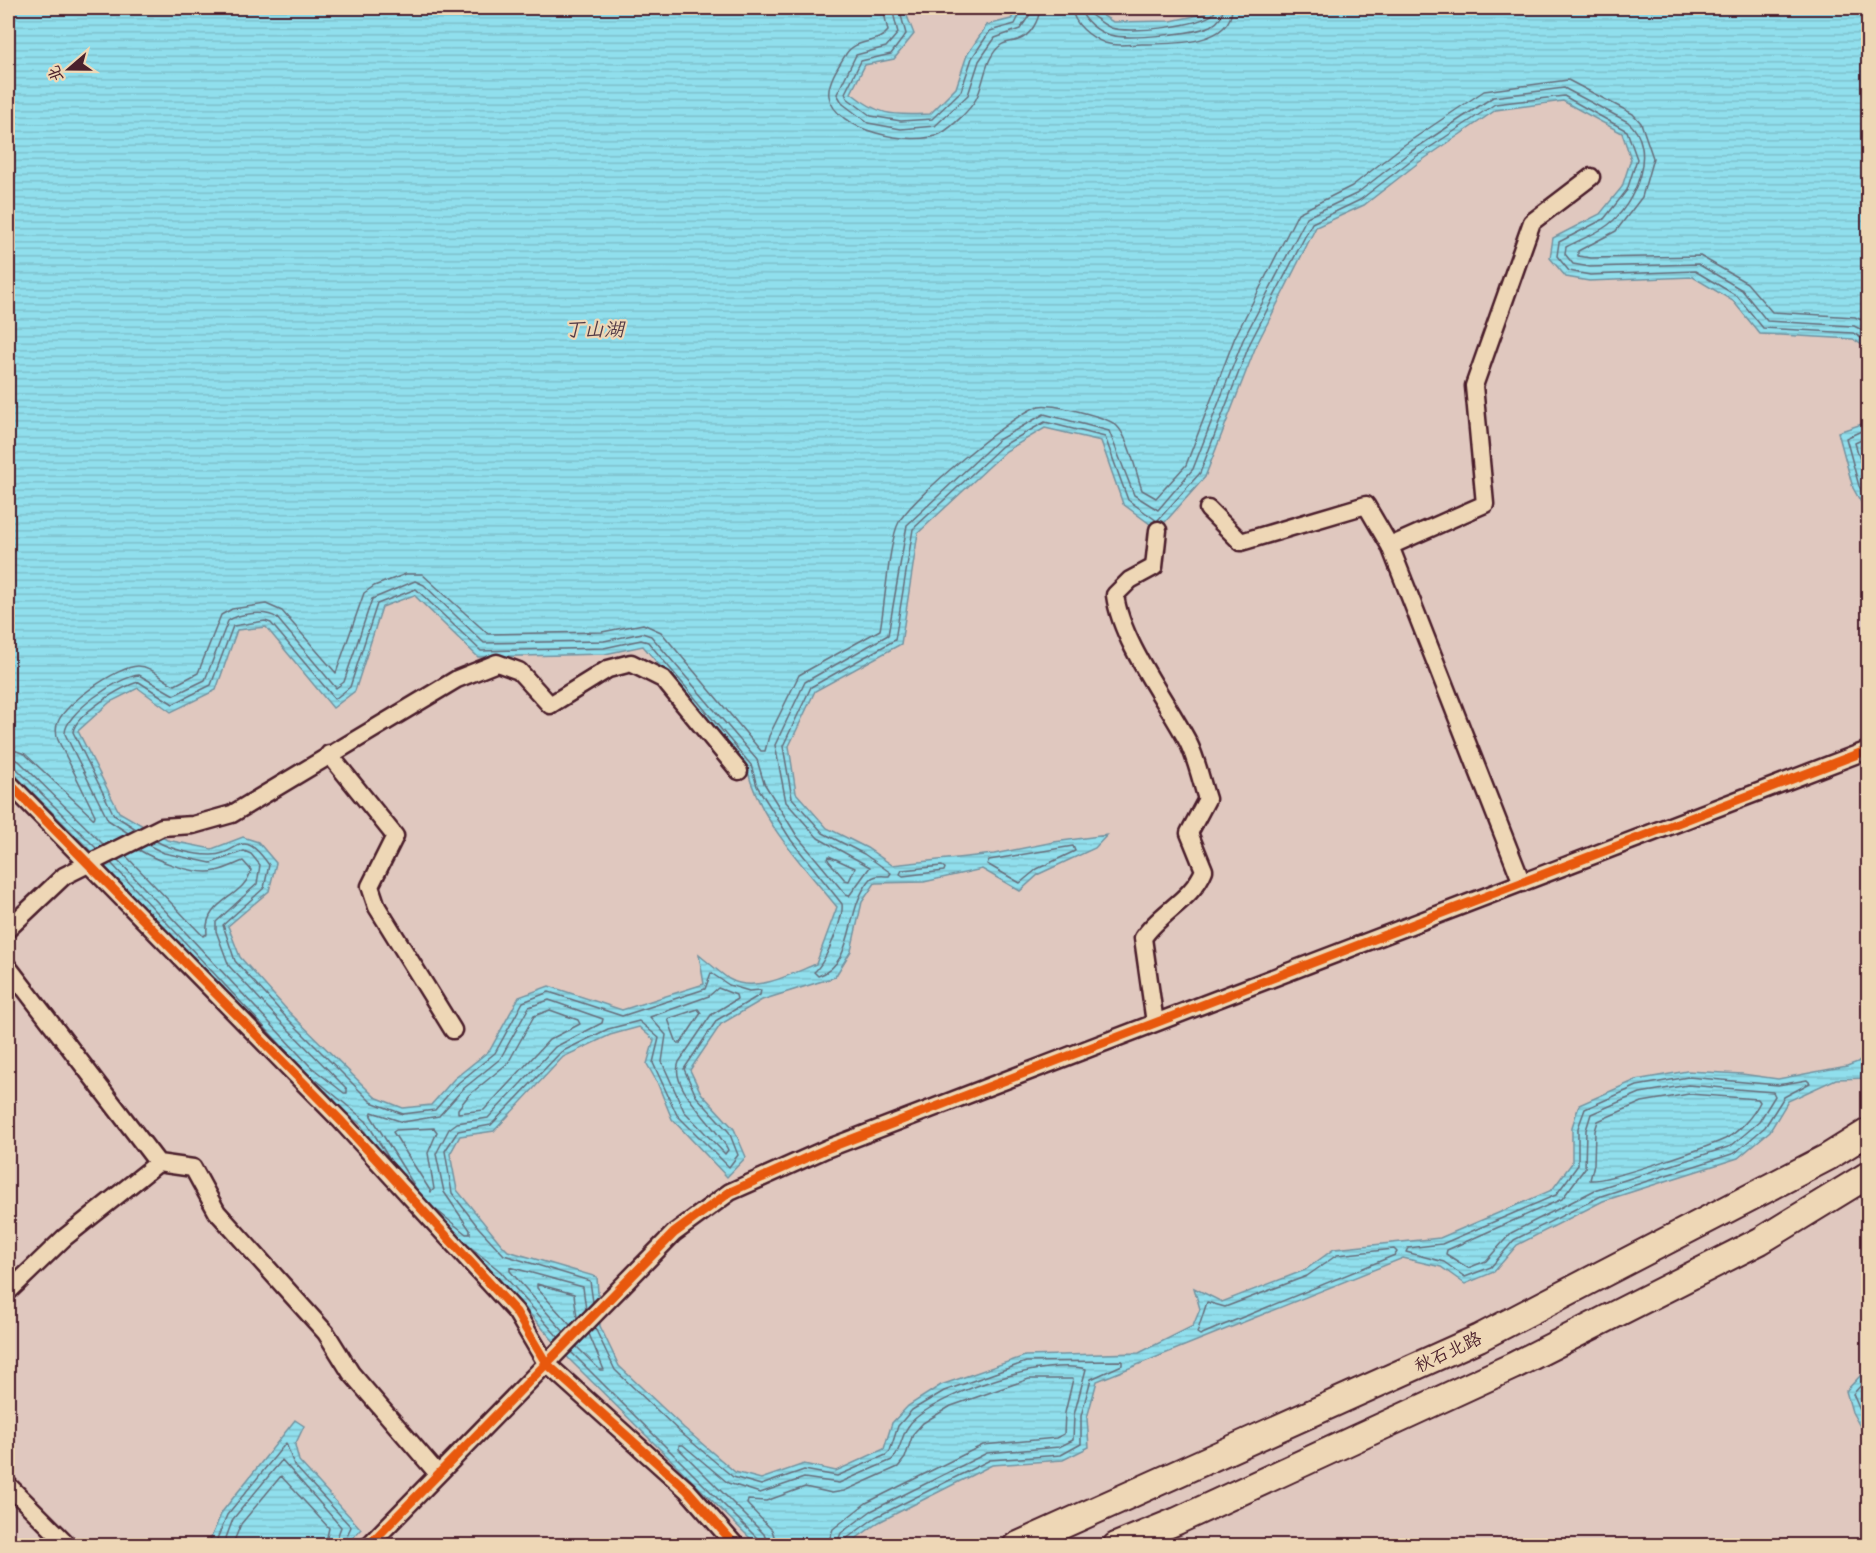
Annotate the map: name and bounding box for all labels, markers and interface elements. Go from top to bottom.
north arrow [39,39,99,99]
text: 北 [43,63,67,85]
water label: 丁山湖 [564,316,626,341]
street label: 秋石北路 [1410,1326,1485,1377]

